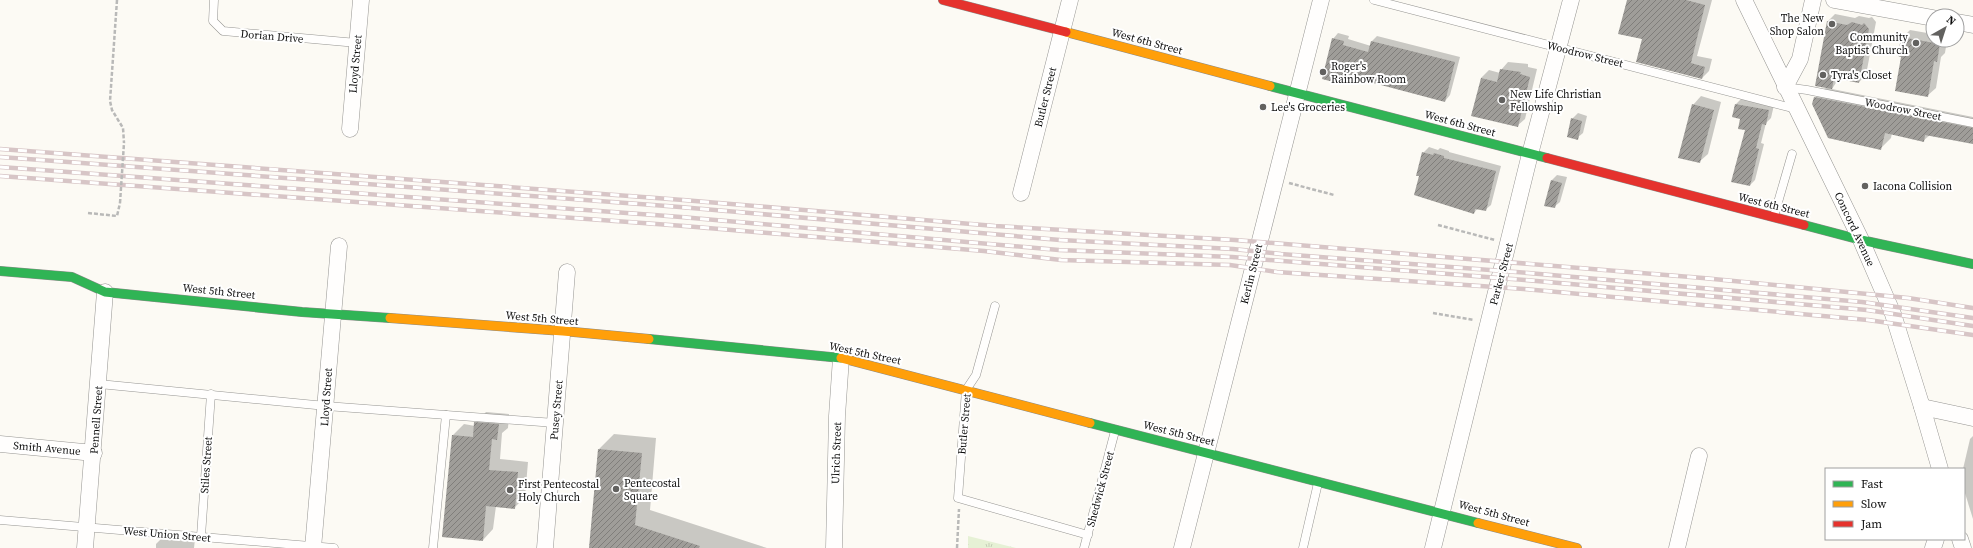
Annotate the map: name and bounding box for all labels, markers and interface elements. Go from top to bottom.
north arrow [1925,8,1965,48]
place label: The New Shop Salon [1770,11,1825,39]
text: N [1943,12,1959,29]
marker: The New Shop Salon [1827,19,1837,29]
street label: West 6th Street [1110,25,1184,58]
street label: Dorian Drive [240,26,304,47]
place label: Community Baptist Church [1835,30,1908,58]
street label: Lloyd Street [345,34,366,94]
street label: Woodrow Street [1545,38,1625,71]
marker: Community Baptist Church [1911,38,1921,48]
place label: Roger's Rainbow Room [1331,59,1406,87]
street label: Butler Street [1031,65,1060,129]
marker: Roger's Rainbow Room [1318,67,1328,77]
place label: Tyra's Closet [1831,68,1892,83]
marker: Tyra's Closet [1818,70,1828,80]
place label: New Life Christian Fellowship [1510,87,1602,115]
marker: New Life Christian Fellowship [1497,95,1507,105]
street label: Woodrow Street [1863,95,1943,124]
place label: Lee's Groceries [1271,100,1345,115]
marker: Lee's Groceries [1258,102,1268,112]
street label: West 6th Street [1423,107,1497,140]
place label: Iacona Collision [1873,179,1952,194]
marker: Iacona Collision [1860,181,1870,191]
street label: West 6th Street [1737,189,1812,222]
street label: Concord Avenue [1831,190,1879,269]
street label: Parker Street [1486,241,1517,307]
street label: Kerlin Street [1237,242,1266,306]
street label: West 5th Street [182,280,256,303]
street label: West 5th Street [505,308,579,329]
street label: West 5th Street [828,339,903,369]
street label: Lloyd Street [317,367,336,427]
street label: Pusey Street [546,379,567,440]
street label: Pennell Street [87,385,106,455]
street label: Butler Street [954,392,975,455]
street label: West 5th Street [1142,417,1217,450]
street label: Ulrich Street [828,421,845,484]
street label: Stiles Street [197,436,216,494]
street label: Smith Avenue [13,438,82,459]
street label: Shedwick Street [1083,449,1118,529]
legend [1825,468,1965,540]
place label: Pentecostal Square [624,476,680,504]
text: Fast [1861,476,1883,492]
place label: First Pentecostal Holy Church [518,477,599,505]
marker: Pentecostal Square [611,484,621,494]
marker: First Pentecostal Holy Church [505,485,515,495]
text: Slow [1861,496,1887,512]
street label: West 5th Street [1457,497,1531,530]
text: Jam [1860,516,1882,532]
street label: West Union Street [123,523,212,546]

